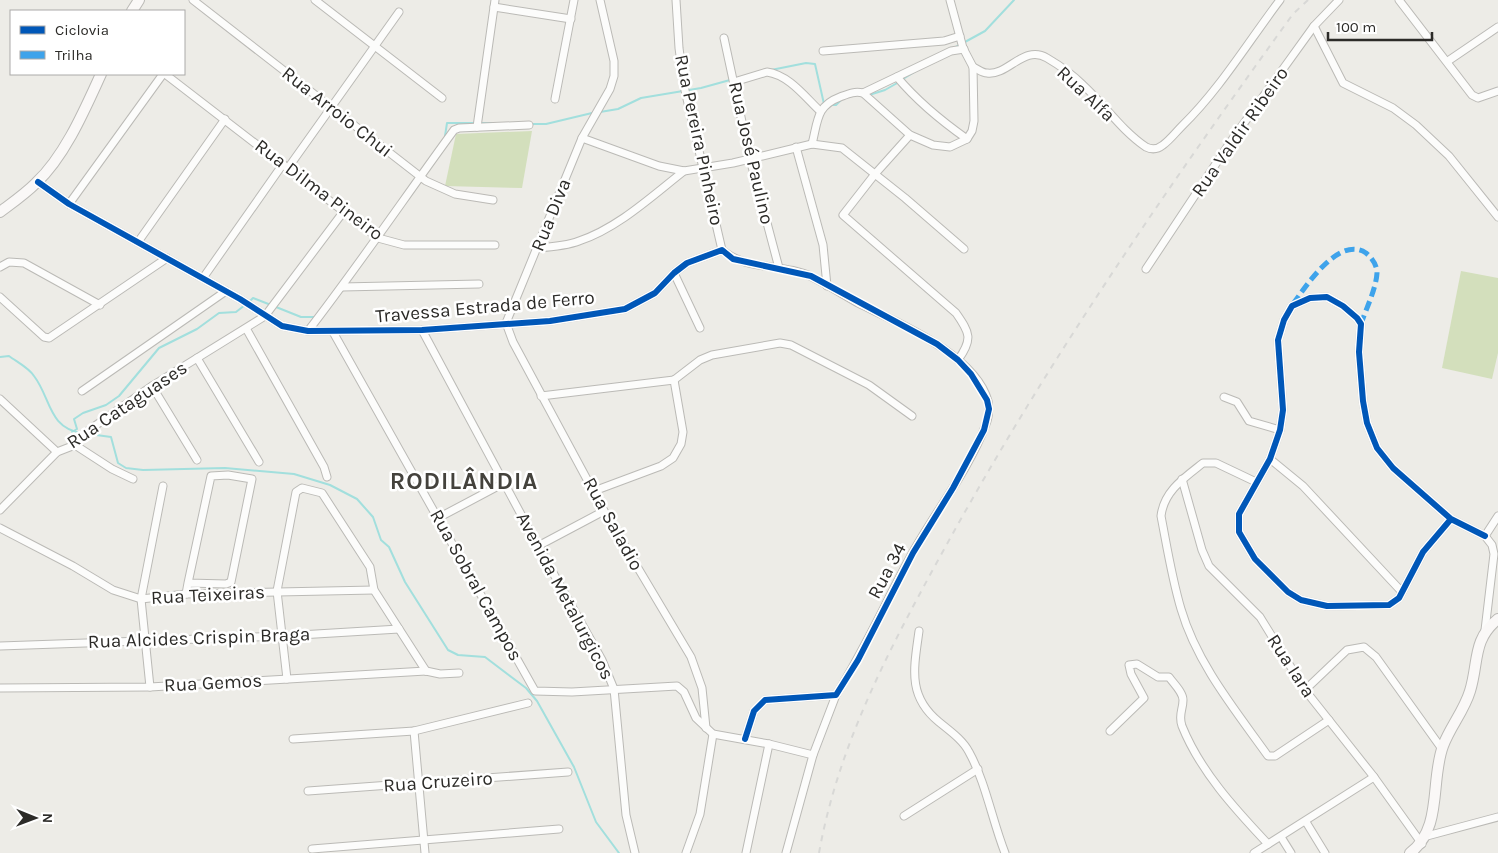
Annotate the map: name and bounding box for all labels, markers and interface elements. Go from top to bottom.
legend [10,10,185,75]
scale bar [1328,10,1432,42]
text: 100 m [1336,18,1376,36]
text: Ciclovia [55,21,109,39]
text: Trilha [55,46,93,64]
street label: Rua Pereira Pinheiro [670,52,728,228]
street label: Rua Arroio Chui [277,62,397,162]
street label: Rua Alfa [1052,62,1120,126]
street label: Rua Valdir Ribeiro [1187,63,1293,201]
street label: Rua José Paulino [724,80,778,226]
street label: Rua Dilma Pineiro [251,135,387,245]
street label: Rua Diva [527,175,575,255]
street label: Travessa Estrada de Ferro [375,286,595,328]
street label: Rua Cataguases [63,357,191,453]
district label: RODILÂNDIA [390,466,538,495]
street label: Rua Saladio [578,474,648,574]
street label: Rua Sobral Campos [425,505,527,665]
street label: Avenida Metalurgicos [511,508,619,684]
street label: Rua 34 [863,539,911,603]
street label: Rua Teixeiras [150,581,266,609]
street label: Rua Alcides Crispin Braga [87,623,311,653]
street label: Rua Iara [1262,630,1320,702]
street label: Rua Gemos [163,669,263,697]
street label: Rua Cruzeiro [382,767,494,797]
north arrow [10,793,60,843]
text: N [39,813,56,823]

